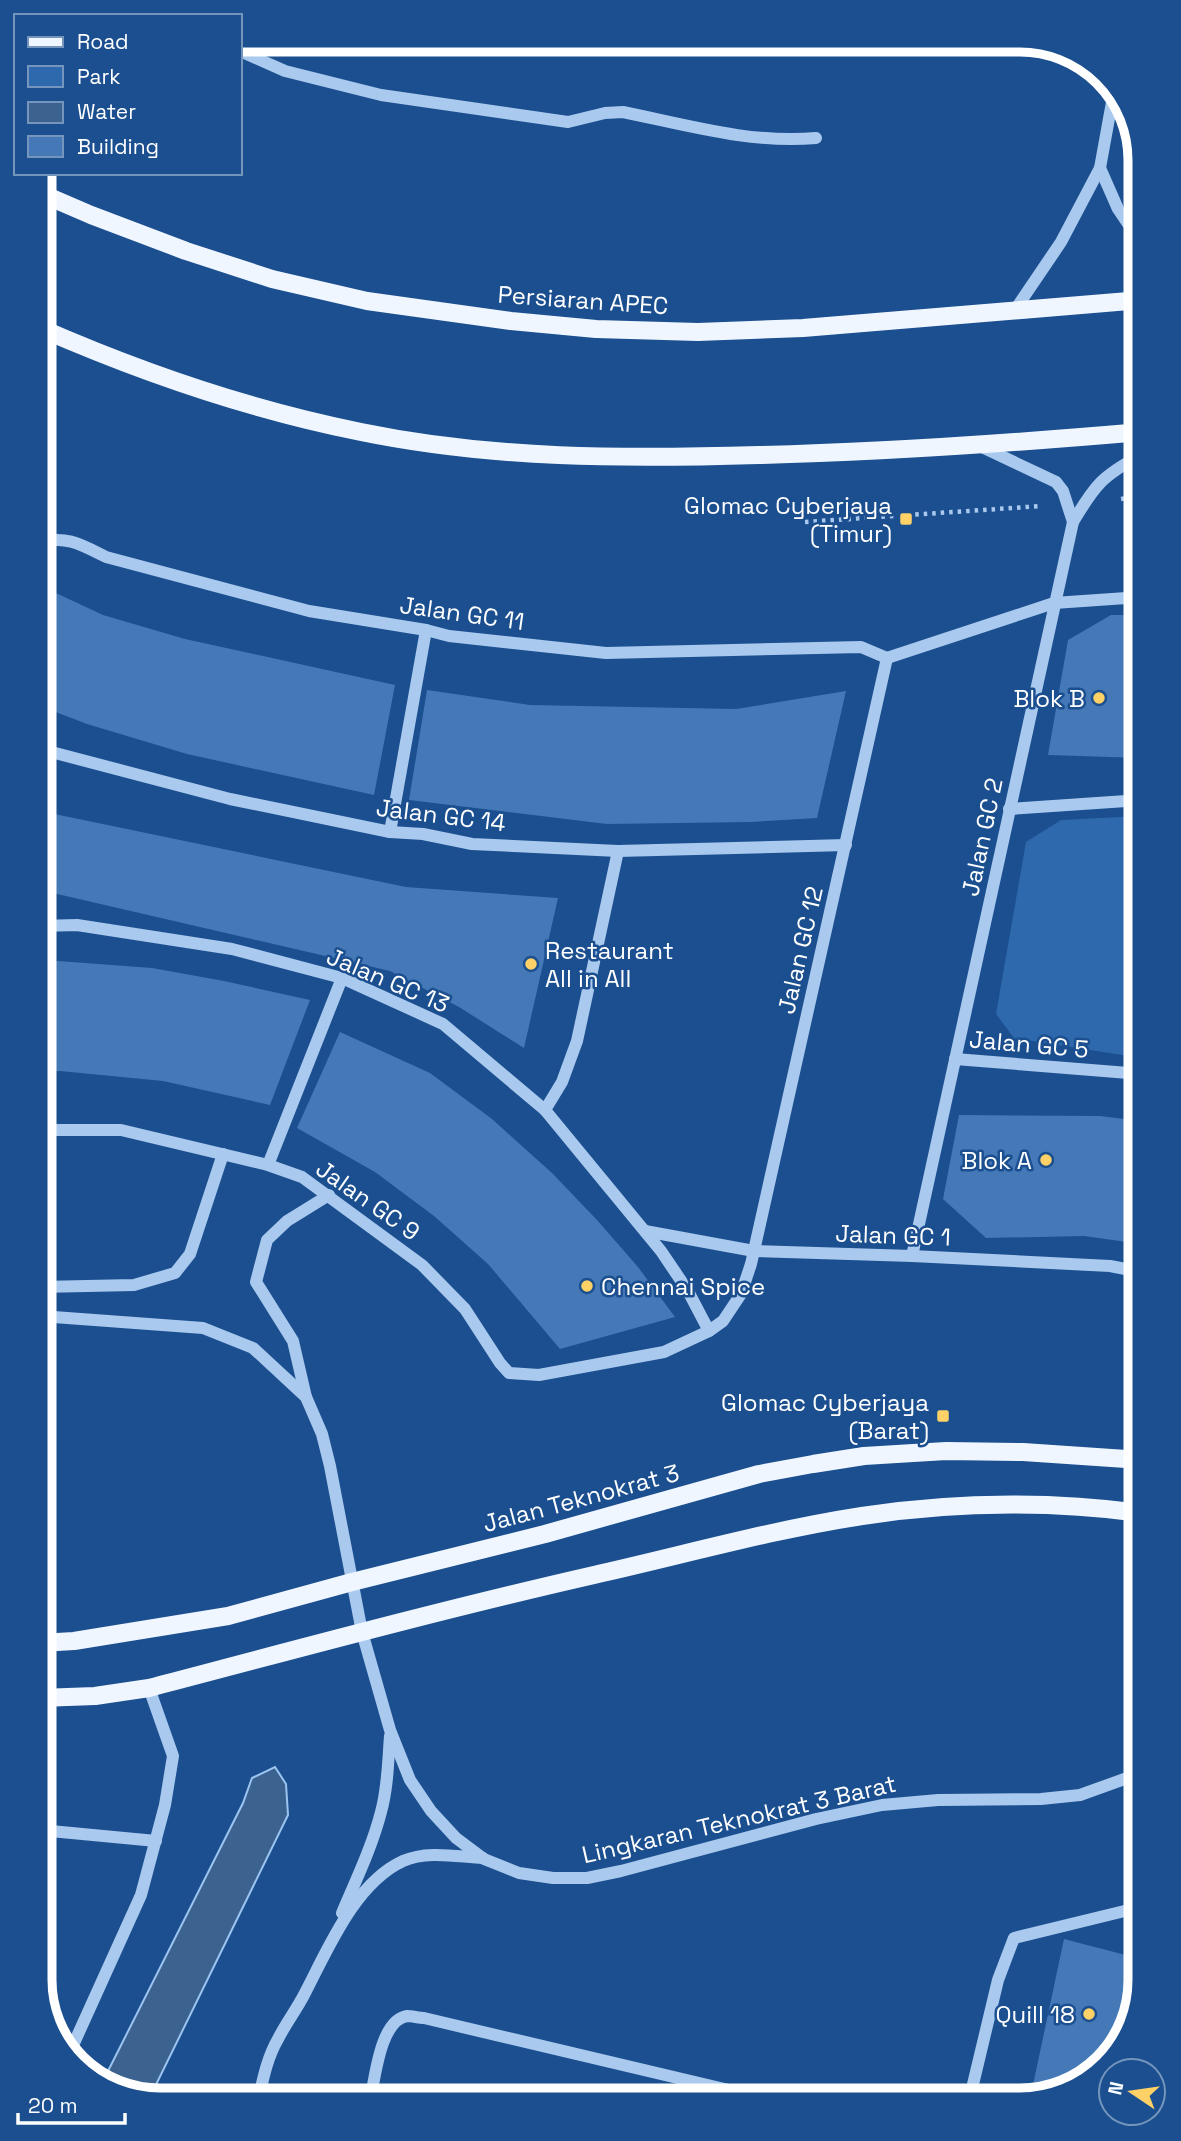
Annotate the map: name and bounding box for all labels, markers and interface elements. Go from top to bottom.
legend [14,14,242,175]
text: Road [77,28,129,55]
text: Park [77,63,121,90]
text: Water [77,98,136,125]
text: Building [77,133,159,160]
street label: Persiaran APEC [497,279,669,321]
place label: Glomac Cyberjaya (Timur) [684,490,892,549]
marker: Glomac Cyberjaya (Timur) [898,511,914,527]
street label: Jalan GC 11 [398,589,526,637]
place label: Blok B [1013,683,1085,714]
marker: Blok B [1091,690,1107,706]
street label: Jalan GC 2 [954,775,1010,899]
street label: Jalan GC 14 [374,792,508,838]
street label: Jalan GC 12 [770,883,830,1017]
place label: Restaurant All in All [545,935,674,994]
street label: Jalan GC 13 [322,940,454,1020]
marker: Restaurant All in All [523,956,539,972]
street label: Jalan GC 5 [968,1023,1090,1065]
place label: Blok A [962,1145,1032,1176]
marker: Blok A [1038,1152,1054,1168]
street label: Jalan GC 9 [310,1153,426,1247]
street label: Jalan GC 1 [835,1217,951,1253]
place label: Chennai Spice [601,1271,765,1302]
marker: Chennai Spice [579,1278,595,1294]
place label: Glomac Cyberjaya (Barat) [721,1387,929,1446]
marker: Glomac Cyberjaya (Barat) [935,1408,951,1424]
street label: Jalan Teknokrat 3 [479,1457,683,1539]
street label: Lingkaran Teknokrat 3 Barat [579,1768,899,1870]
place label: Quill 18 [995,1999,1075,2030]
marker: Quill 18 [1081,2006,1097,2022]
north arrow [1097,2057,1167,2127]
text: N [1102,2079,1130,2097]
scale bar [18,2082,124,2126]
text: 20 m [28,2092,78,2119]

